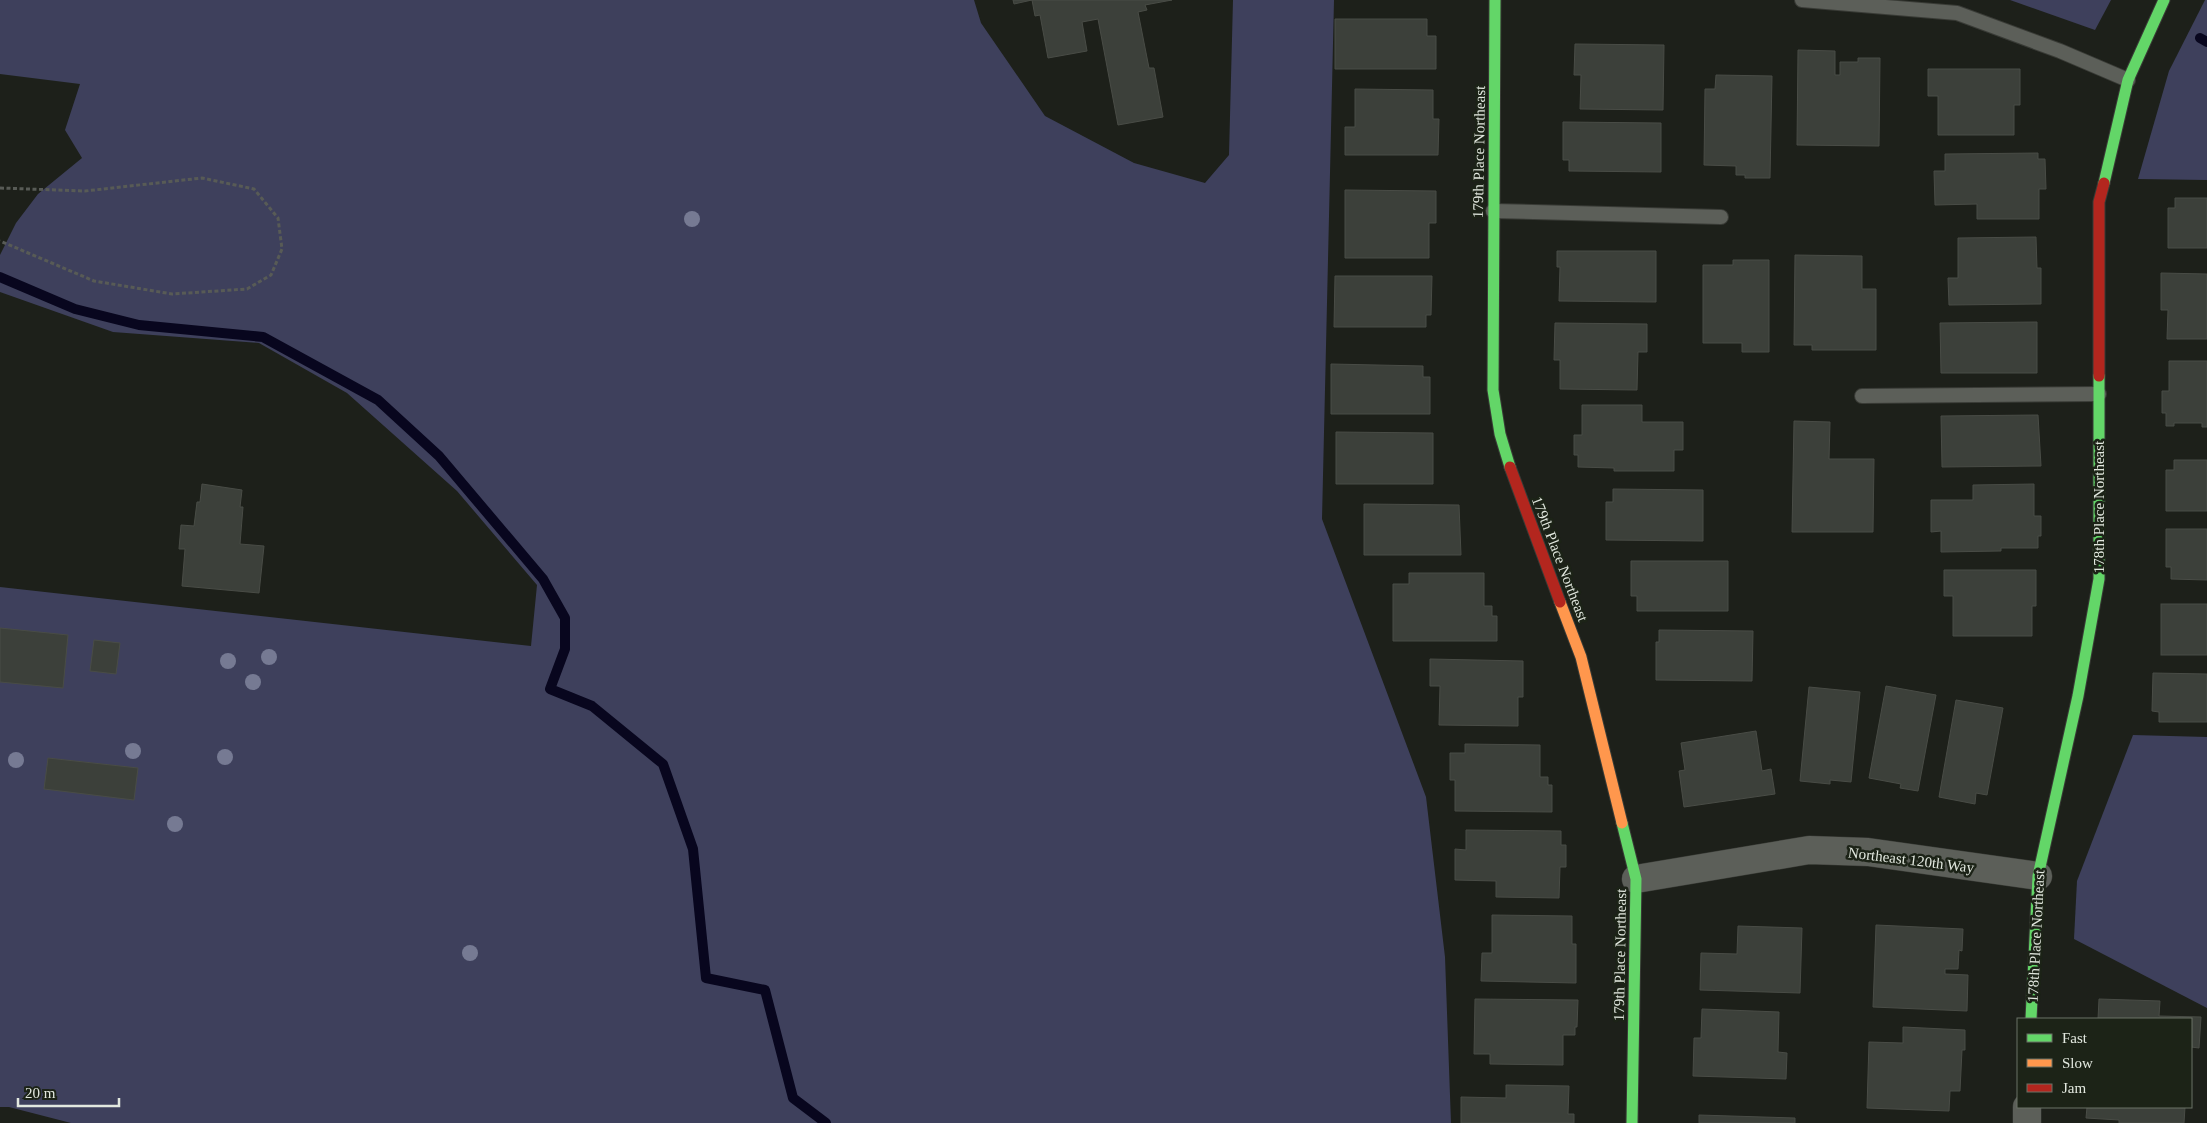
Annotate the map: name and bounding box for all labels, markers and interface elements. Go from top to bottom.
street label: 179th Place Northeast [1470,85,1488,218]
street label: 178th Place Northeast [2091,440,2107,573]
street label: 179th Place Northeast [1529,494,1592,624]
street label: Northeast 120th Way [1847,844,1975,876]
street label: 178th Place Northeast [2025,869,2047,1003]
street label: 179th Place Northeast [1611,888,1629,1021]
legend [2017,1018,2192,1108]
text: Fast [2062,1030,2088,1046]
text: Slow [2062,1055,2093,1071]
scale bar [18,1076,119,1108]
text: Jam [2062,1080,2086,1096]
text: 20 m [25,1085,56,1101]

